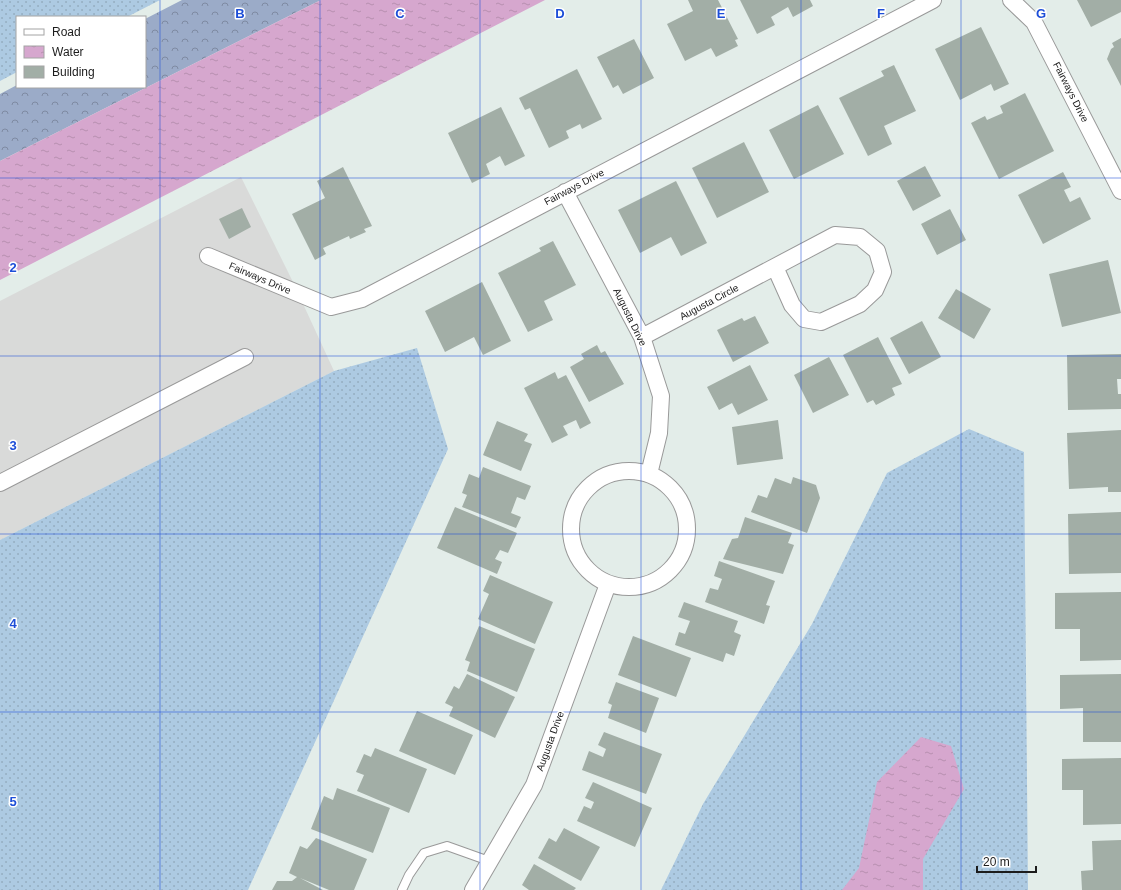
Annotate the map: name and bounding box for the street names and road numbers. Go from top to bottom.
street label: Fairways Drive [1051,60,1091,124]
street label: Fairways Drive [542,166,606,207]
street label: Fairways Drive [227,260,293,296]
street label: Augusta Circle [678,282,741,322]
street label: Augusta Drive [611,286,649,348]
street label: Augusta Drive [534,709,566,772]

